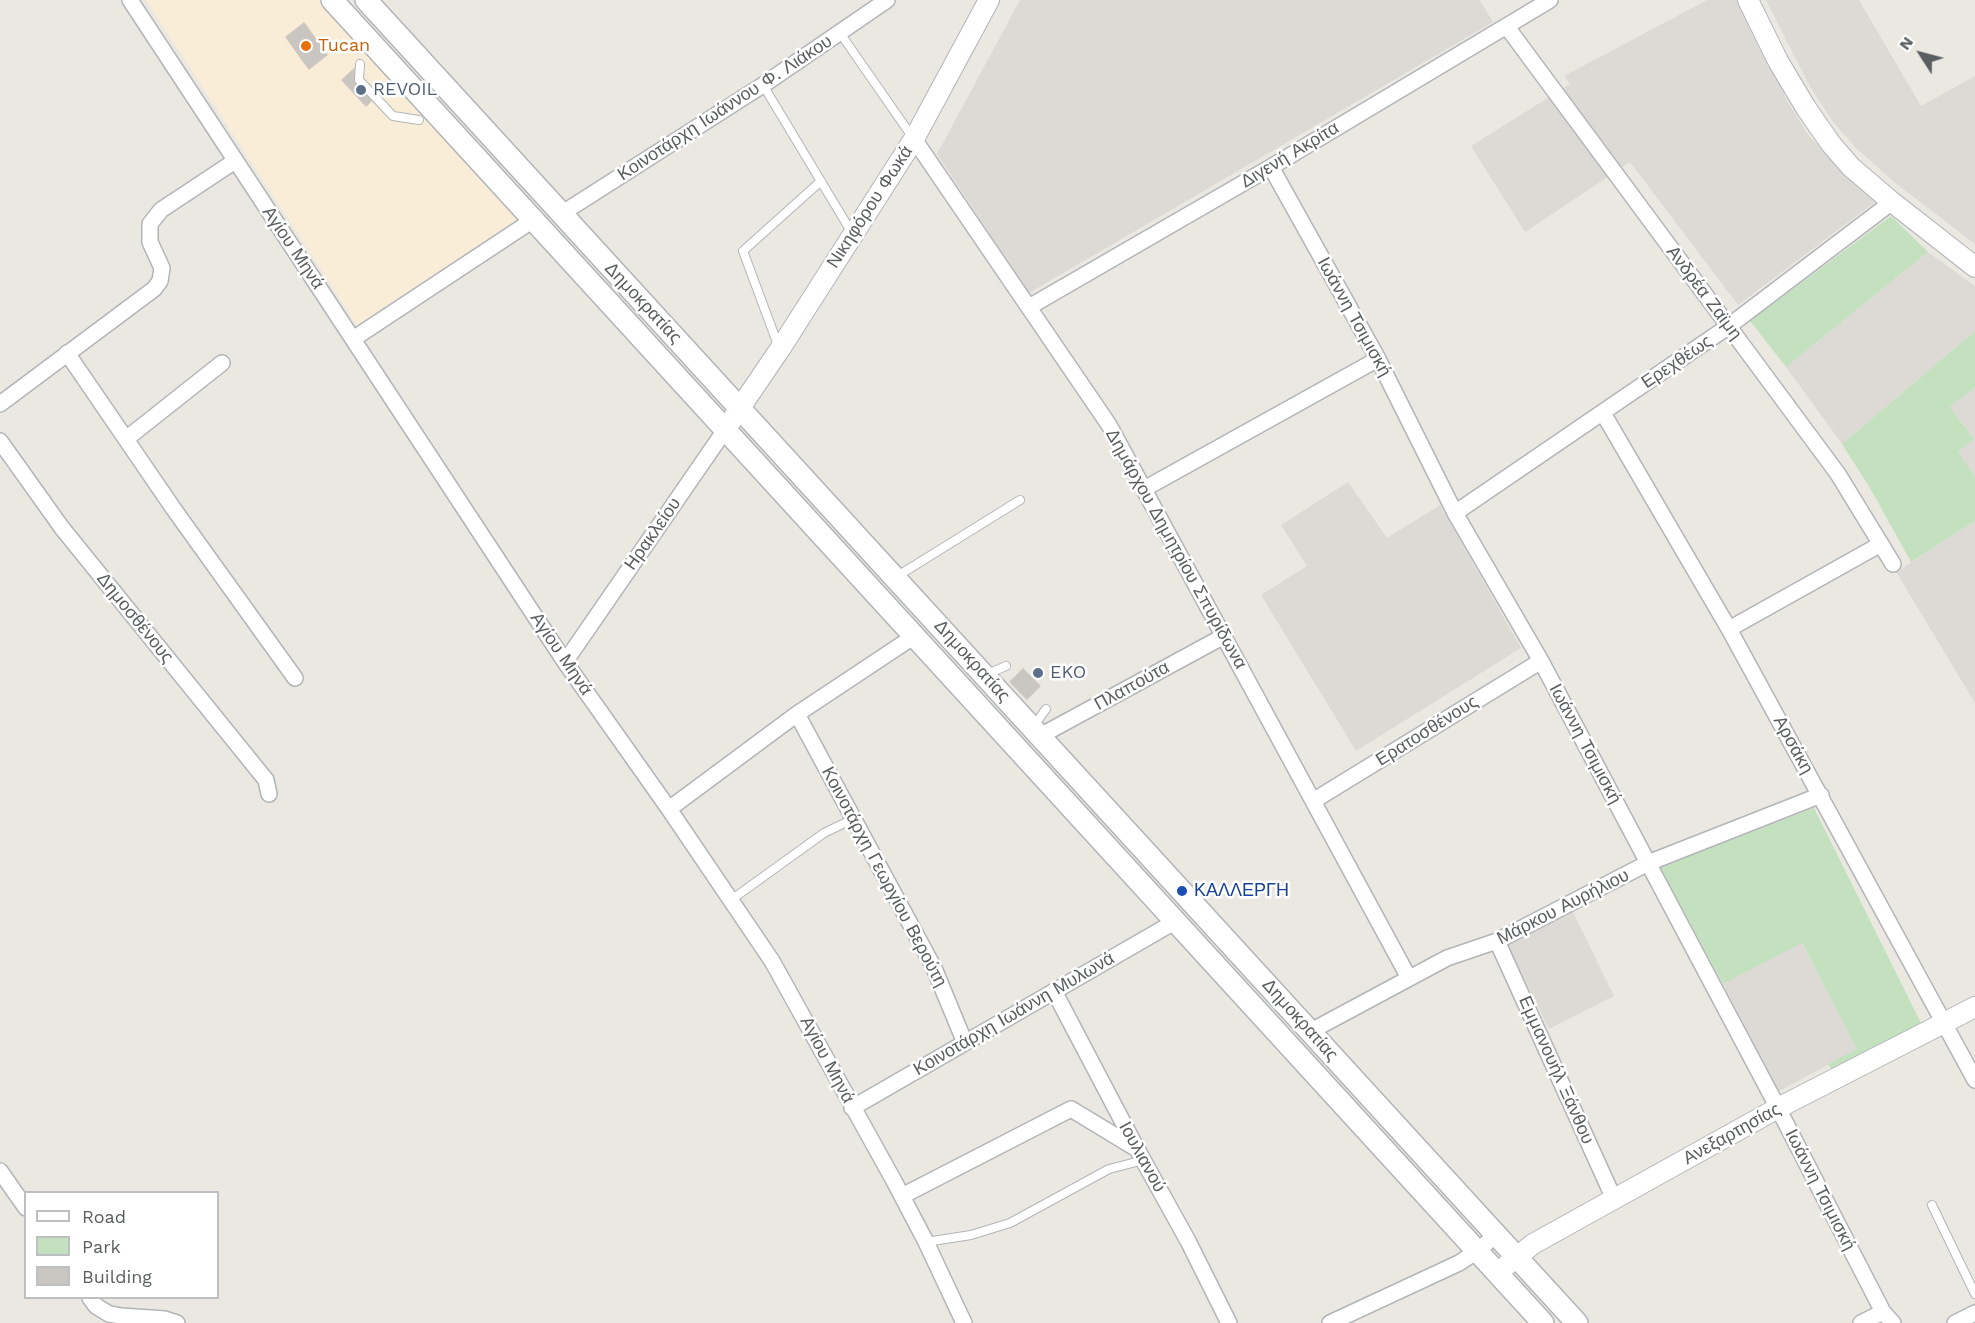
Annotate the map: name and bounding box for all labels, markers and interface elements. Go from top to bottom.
north arrow [1891,24,1951,84]
street label: Κοινοτάρχη Ιωάννου Φ. Λιάκου [614,30,836,186]
text: N [1895,33,1917,54]
place label: Tucan [318,35,370,57]
marker: Tucan [299,39,313,53]
place label: REVOIL [373,79,437,101]
marker: REVOIL [354,83,368,97]
street label: Διγενή Ακρίτα [1237,117,1343,193]
street label: Νικηφόρου Φωκά [822,142,918,272]
street label: Αγίου Μηνά [257,203,329,293]
street label: Ανδρέα Ζαϊμη [1662,242,1746,344]
street label: Ιωάννη Τσιμισκή [1312,254,1396,380]
street label: Δημοκρατίας [600,258,686,348]
street label: Ερεχθέως [1638,331,1716,393]
street label: Δημάρχου Δημητρίου Σπυρίδωνα [1101,425,1251,673]
street label: Ηρακλείου [620,494,686,574]
street label: Δημοσθένους [92,568,178,668]
street label: Αγίου Μηνά [525,609,597,699]
street label: Δημοκρατίας [929,615,1015,707]
street label: Πλαπούτα [1091,657,1173,715]
place label: EKO [1050,662,1086,684]
marker: EKO [1031,666,1045,680]
street label: Ιωάννη Τσιμισκή [1544,680,1626,808]
street label: Ερατοσθένους [1372,691,1482,771]
street label: Αρσάκη [1768,712,1818,778]
street label: Κοινοτάρχη Γεωργίου Βερούτη [817,763,951,991]
street label: Μάρκου Αυρήλιου [1493,864,1633,950]
place label: ΚΑΛΛΕΡΓΗ [1194,880,1289,902]
marker: ΚΑΛΛΕΡΓΗ [1175,884,1189,898]
street label: Κοινοτάρχη Ιωάννη Μυλωνά [910,948,1118,1080]
street label: Δημοκρατίας [1257,974,1343,1066]
street label: Εμμανουήλ Ξάνθου [1514,993,1598,1147]
street label: Αγίου Μηνά [795,1013,859,1107]
street label: Ανεξαρτησίας [1680,1098,1784,1170]
street label: Ιουλιανού [1114,1118,1170,1196]
street label: Ιωάννη Τσιμισκή [1780,1126,1860,1254]
legend [24,1191,219,1299]
text: Road [82,1206,126,1227]
text: Park [82,1236,121,1257]
text: Building [82,1266,152,1287]

